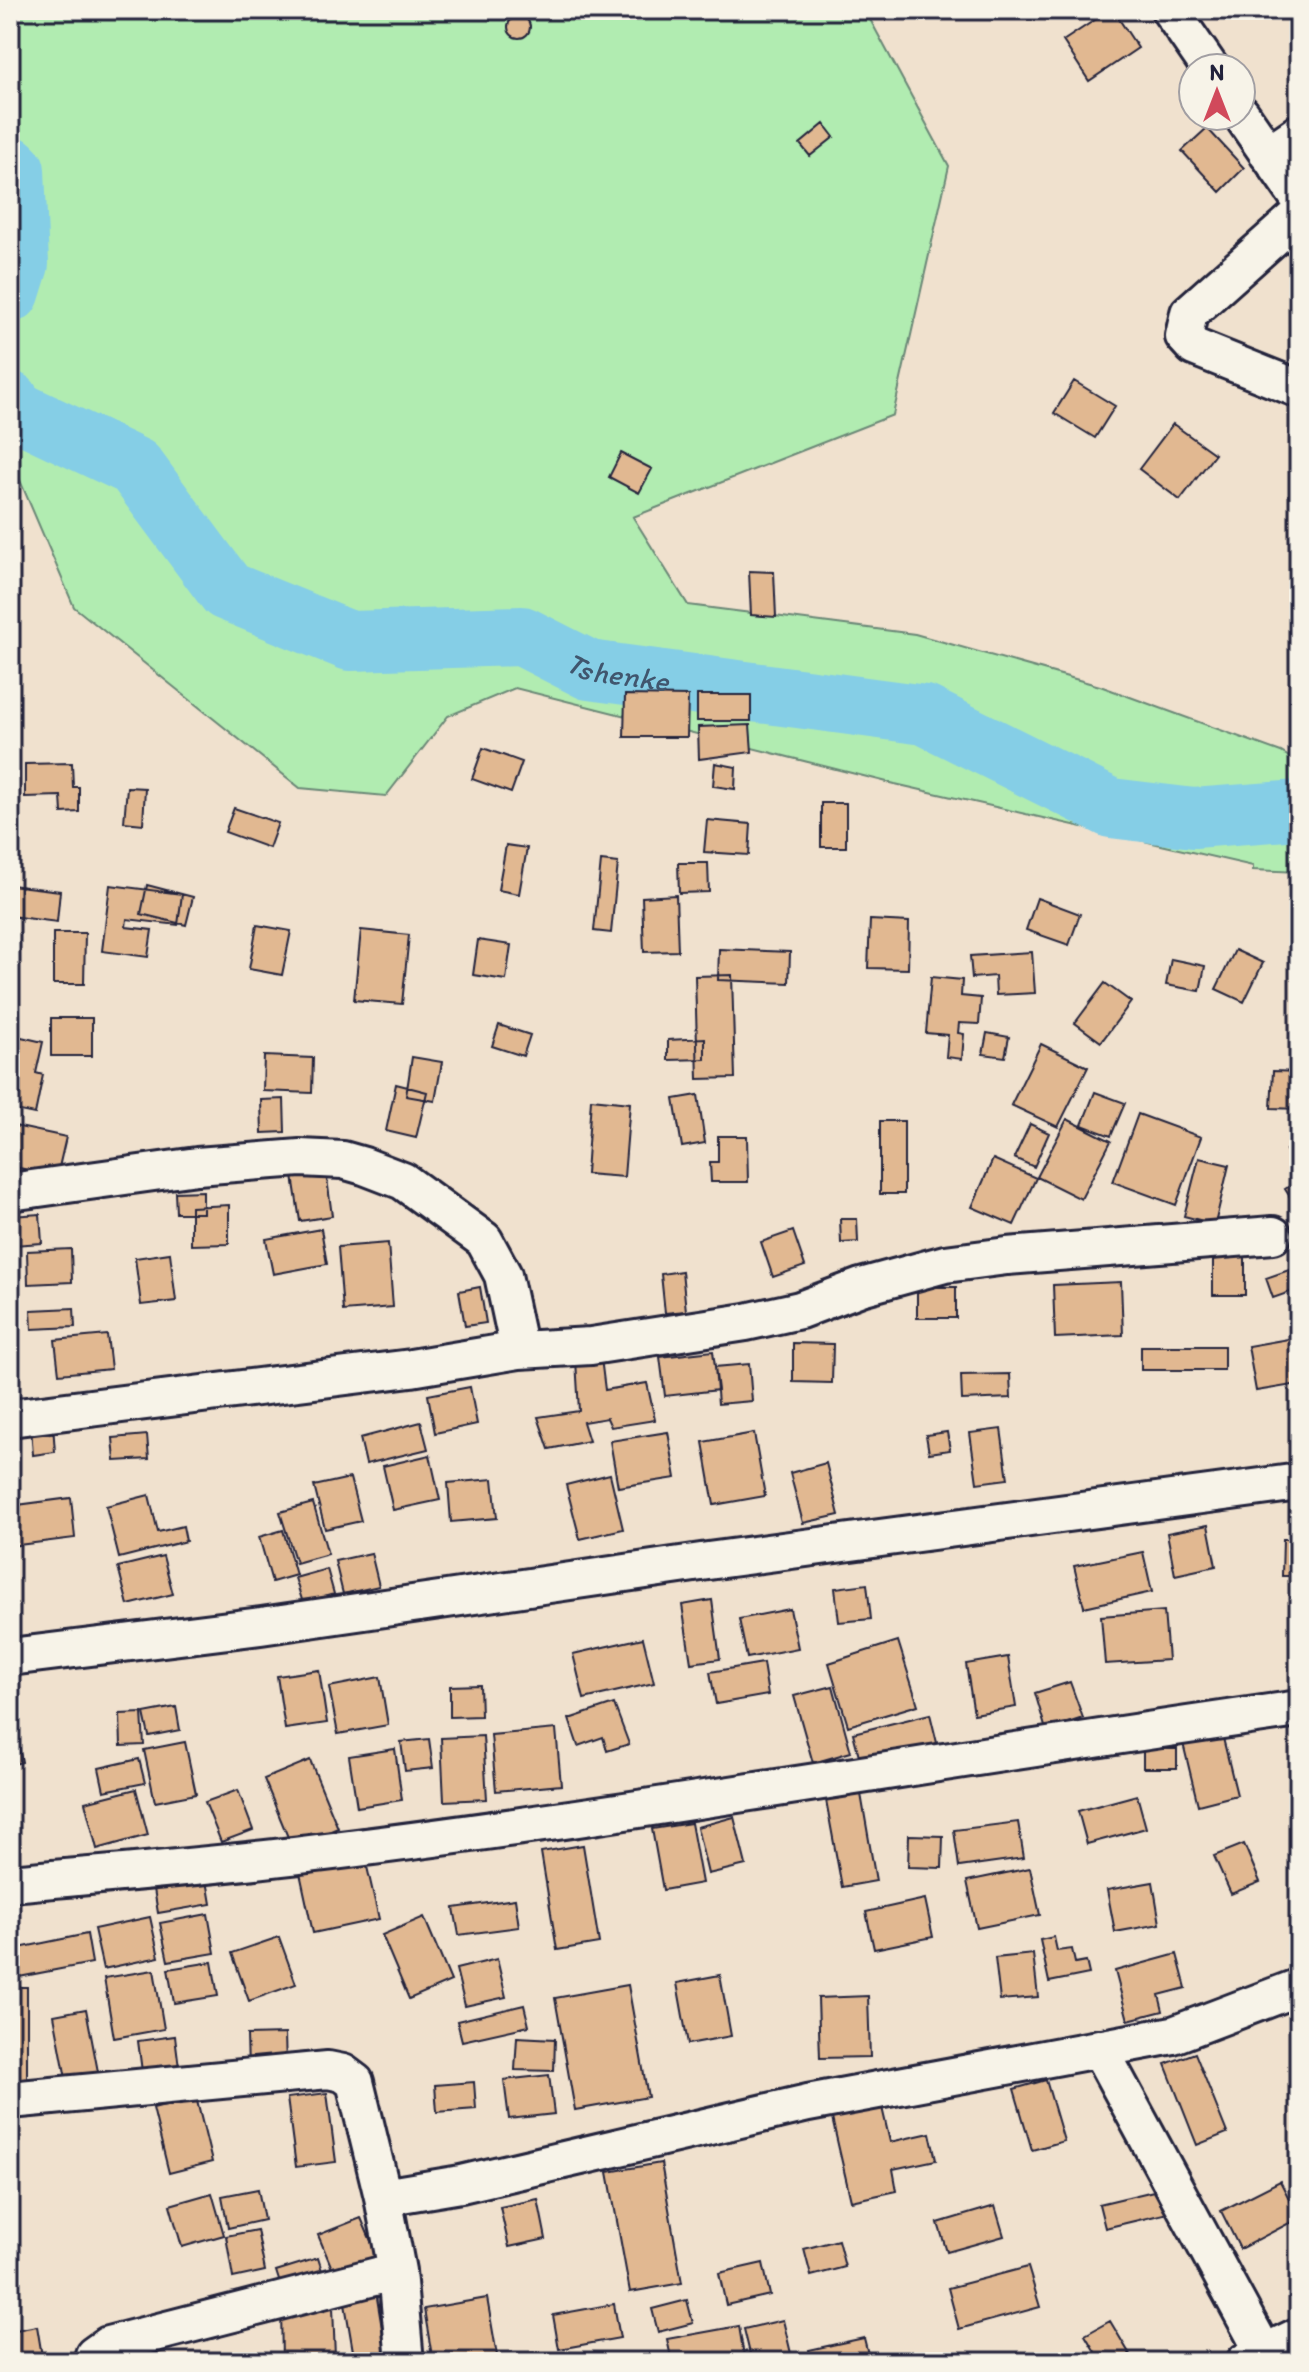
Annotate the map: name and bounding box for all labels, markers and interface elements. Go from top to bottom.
north arrow [1177,52,1257,132]
text: N [1210,59,1224,86]
water label: Tshenke [560,643,673,699]

